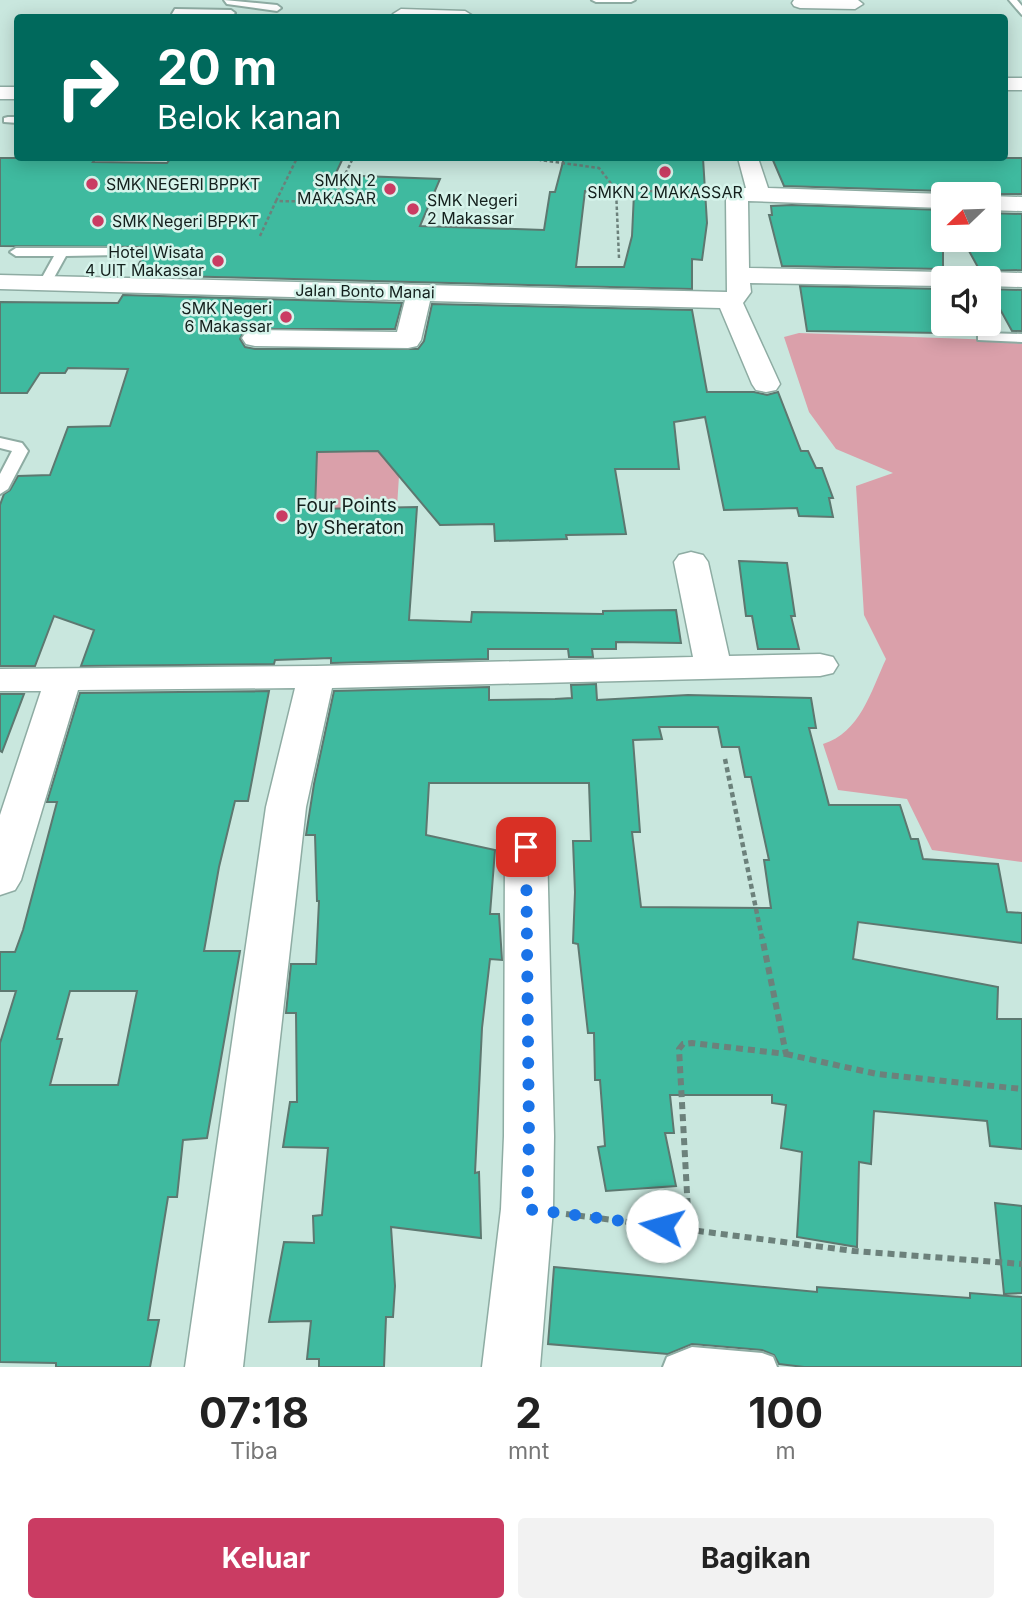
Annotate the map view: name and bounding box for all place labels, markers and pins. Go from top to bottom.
marker: SMKN 2 MAKASSAR [657,164,673,180]
place label: SMKN 2 MAKASAR [297,170,376,208]
place label: SMK NEGERI BPPKT [106,174,260,194]
marker: SMK NEGERI BPPKT [84,176,100,192]
marker: SMKN 2 MAKASAR [382,181,398,197]
place label: SMKN 2 MAKASSAR [587,182,743,202]
place label: SMK Negeri 2 Makassar [427,190,518,228]
marker: SMK Negeri 2 Makassar [405,201,421,217]
place label: SMK Negeri BPPKT [112,211,259,231]
marker: SMK Negeri BPPKT [90,213,106,229]
place label: Hotel Wisata 4 UIT Makassar [85,242,204,280]
marker: Hotel Wisata 4 UIT Makassar [210,253,226,269]
place label: SMK Negeri 6 Makassar [181,298,272,336]
marker: SMK Negeri 6 Makassar [278,309,294,325]
place label: Four Points by Sheraton [296,494,404,539]
marker: Four Points by Sheraton [274,508,290,524]
pin [496,817,556,877]

